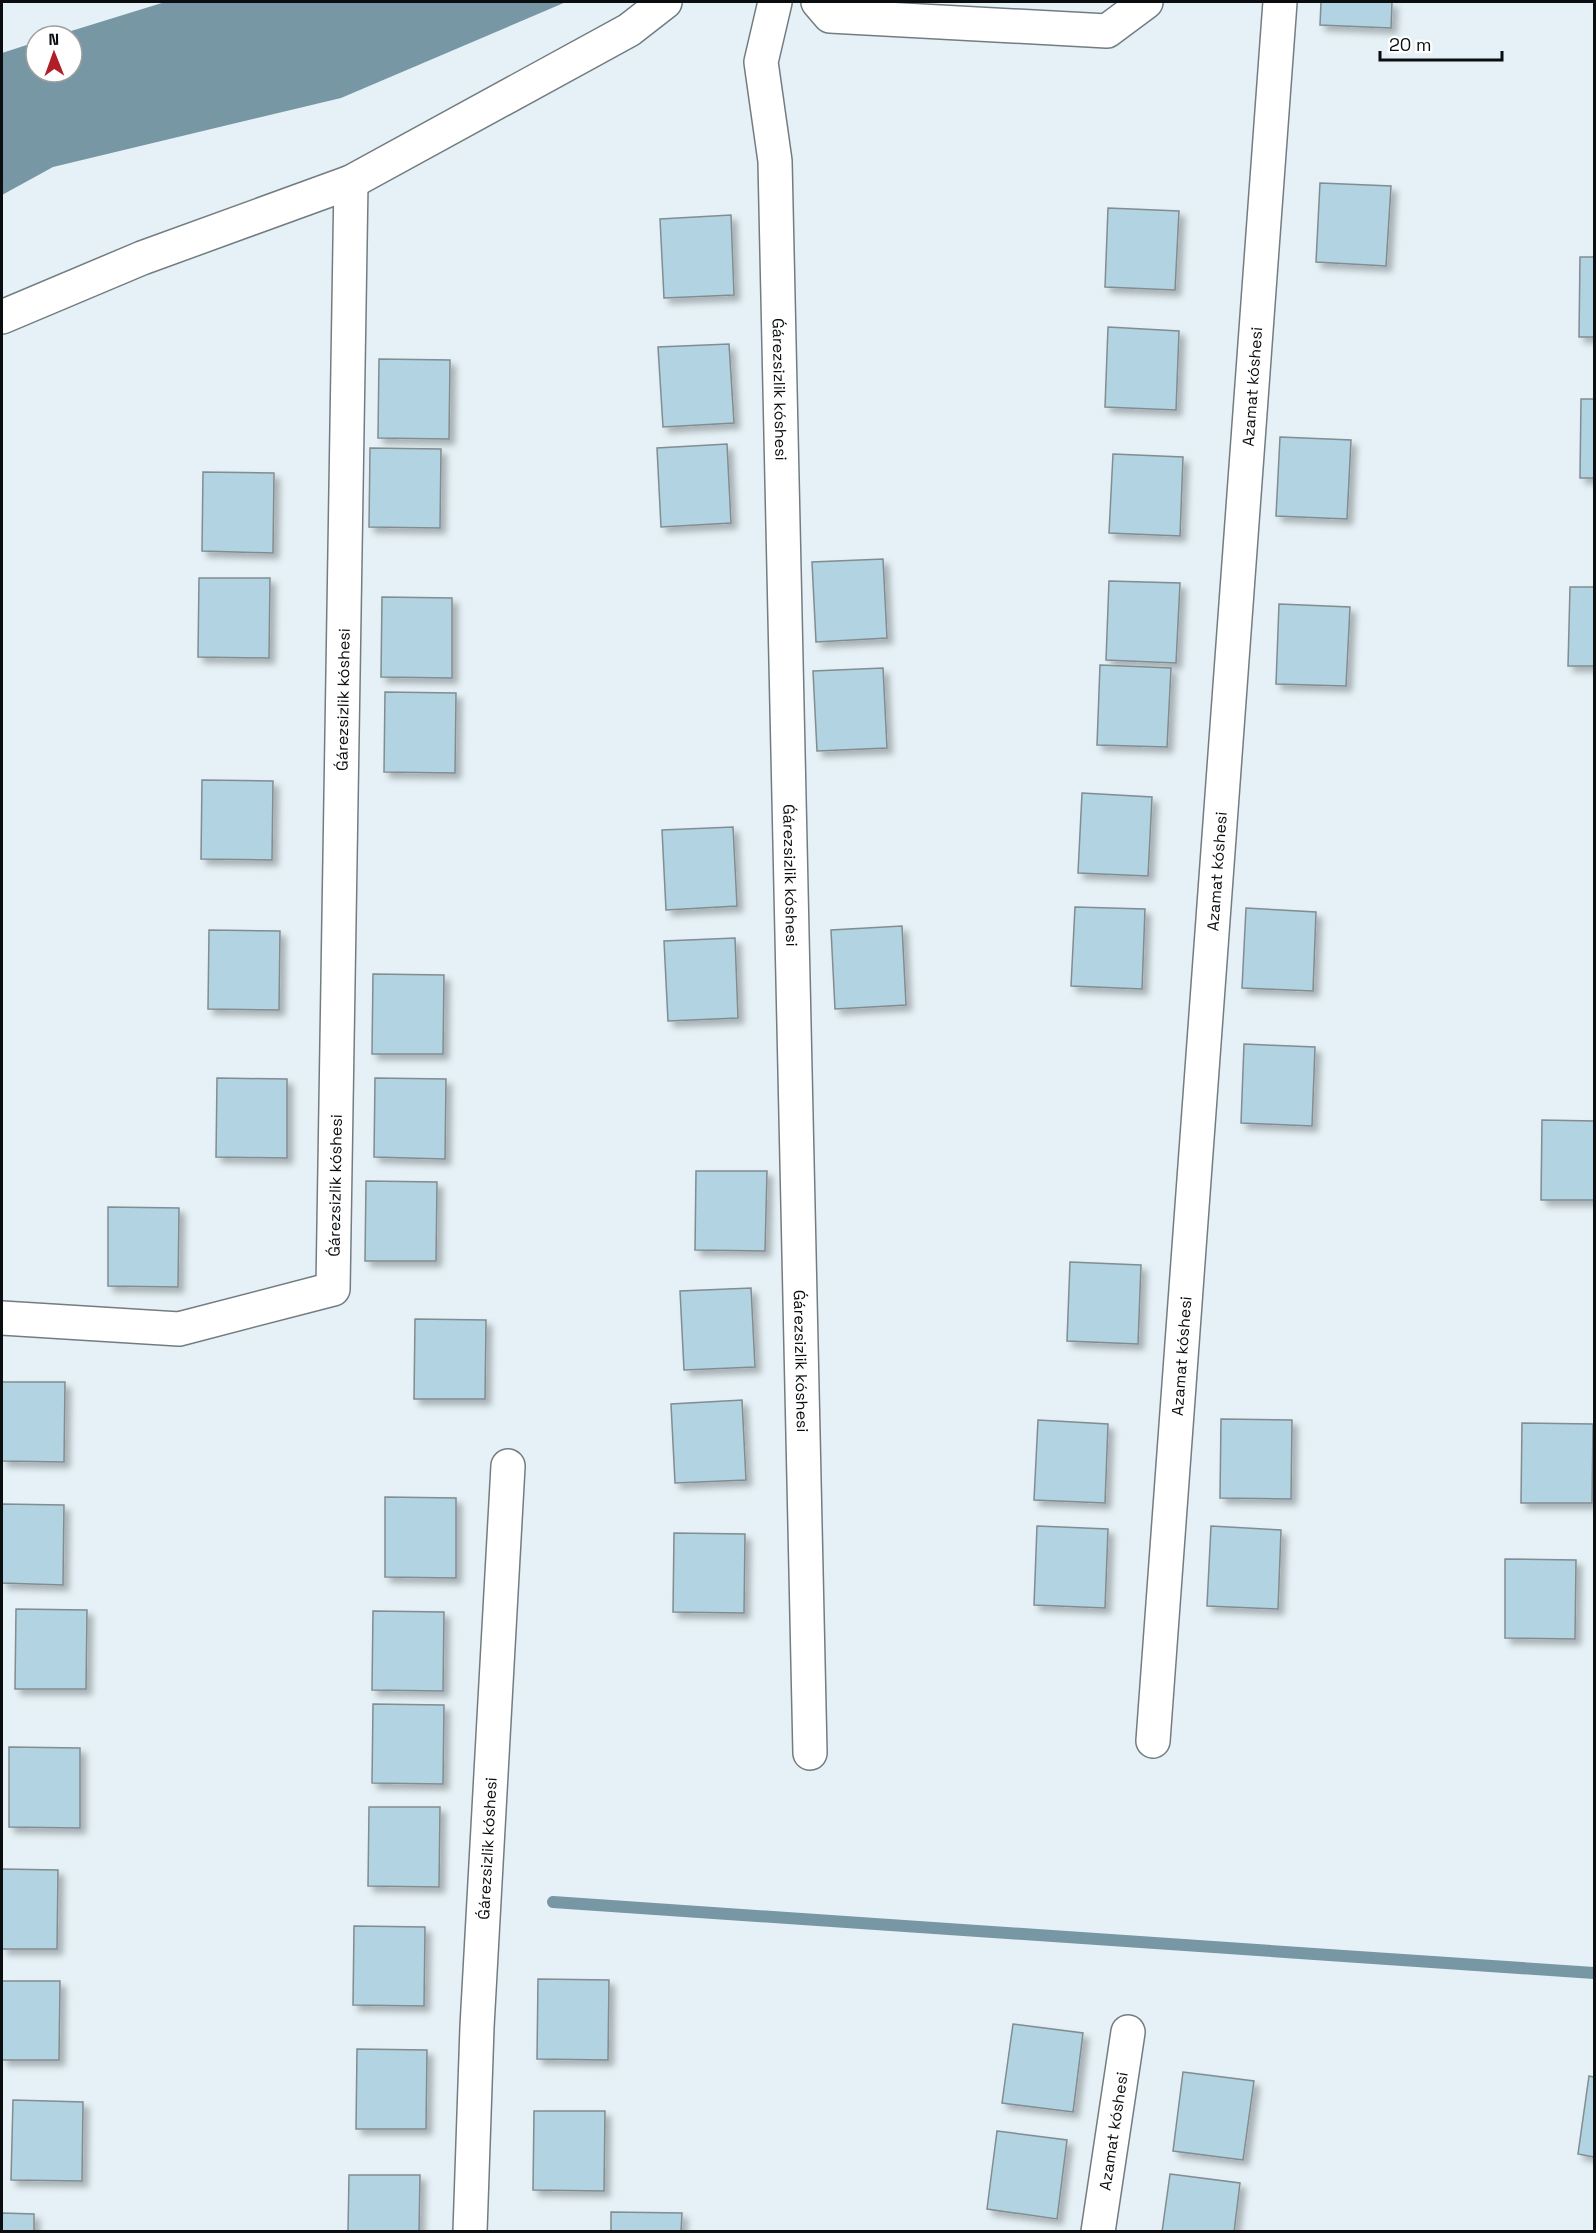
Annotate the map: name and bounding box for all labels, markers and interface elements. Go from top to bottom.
north arrow [24,24,84,84]
scale bar [1380,24,1502,62]
text: N [48,29,59,50]
text: 20 m [1389,33,1432,56]
street label: Ǵárezsizlik kóshesi [767,318,792,461]
street label: Azamat kóshesi [1238,326,1267,447]
street label: Ǵárezsizlik kóshesi [331,628,355,771]
street label: Ǵárezsizlik kóshesi [778,804,802,947]
street label: Azamat kóshesi [1202,811,1232,932]
street label: Ǵárezsizlik kóshesi [324,1114,347,1257]
street label: Ǵárezsizlik kóshesi [789,1290,813,1433]
street label: Azamat kóshesi [1167,1296,1196,1417]
street label: Ǵárezsizlik kóshesi [473,1777,502,1920]
street label: Azamat kóshesi [1094,2070,1133,2192]

